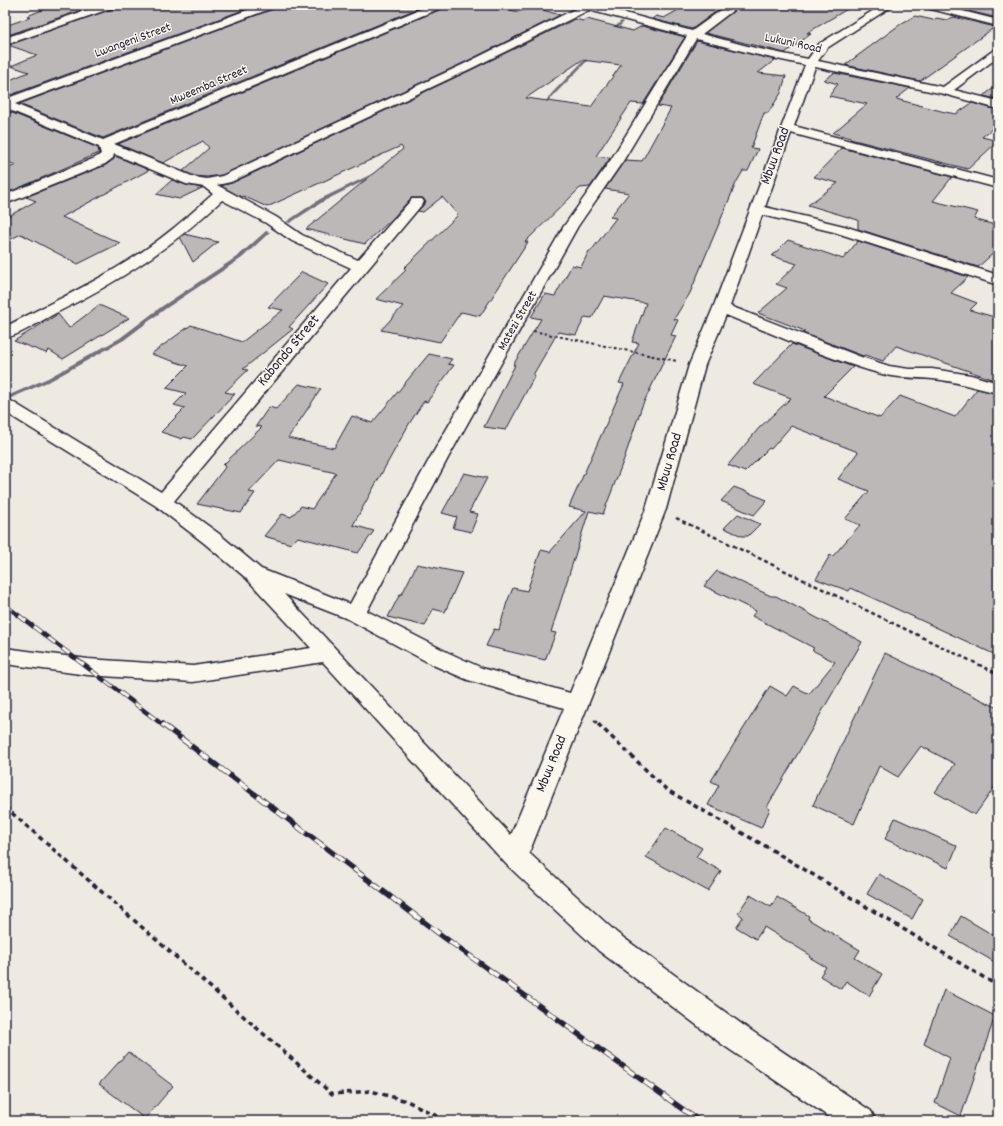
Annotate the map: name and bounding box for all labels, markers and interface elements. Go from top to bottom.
street label: Lwangeni Street [92,18,174,64]
street label: Lukuni Road [763,29,823,59]
street label: Mweemba Street [167,61,251,111]
street label: Mbuu Road [755,124,797,188]
street label: Matezi Street [493,287,543,354]
street label: Kabondo Street [252,310,326,392]
street label: Mbuu Road [651,430,689,494]
street label: Mbuu Road [531,732,573,796]

